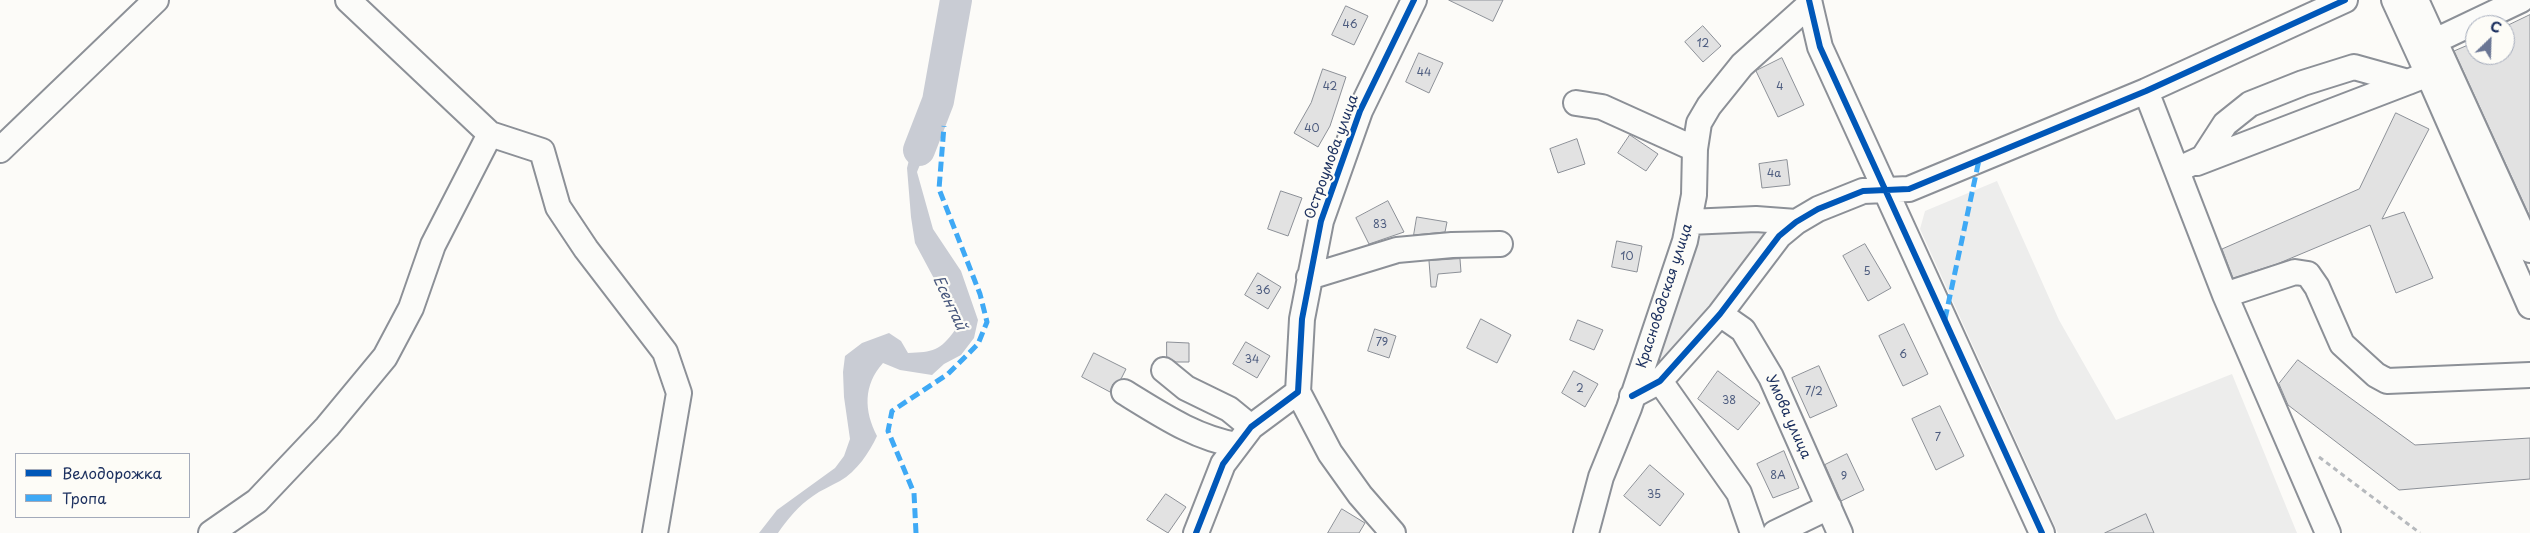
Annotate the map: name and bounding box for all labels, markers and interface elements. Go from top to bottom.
north arrow [2465,15,2515,65]
text: С [2487,15,2505,38]
house number: 46 [1343,18,1357,32]
house number: 12 [1697,37,1709,51]
house number: 44 [1417,66,1431,80]
house number: 42 [1323,80,1337,94]
house number: 4 [1776,80,1784,94]
street label: Остроумова улица [1302,92,1362,222]
house number: 40 [1304,122,1320,136]
house number: 4а [1767,167,1781,181]
house number: 83 [1373,218,1387,232]
street label: Красноводская улица [1634,222,1696,370]
house number: 10 [1621,250,1633,264]
house number: 5 [1863,265,1871,279]
water label: Есентай [929,273,969,333]
house number: 36 [1256,284,1270,298]
house number: 79 [1376,336,1388,350]
house number: 6 [1899,348,1907,362]
house number: 34 [1245,353,1259,367]
street label: Умова улица [1762,372,1814,462]
house number: 2 [1576,382,1584,396]
house number: 7/2 [1805,385,1823,399]
house number: 38 [1722,394,1736,408]
house number: 7 [1935,431,1941,445]
legend [15,453,190,518]
text: Велодорожка [62,461,162,484]
house number: 8А [1770,469,1786,483]
house number: 9 [1841,470,1847,484]
text: Тропа [62,486,107,509]
house number: 35 [1647,488,1661,502]

